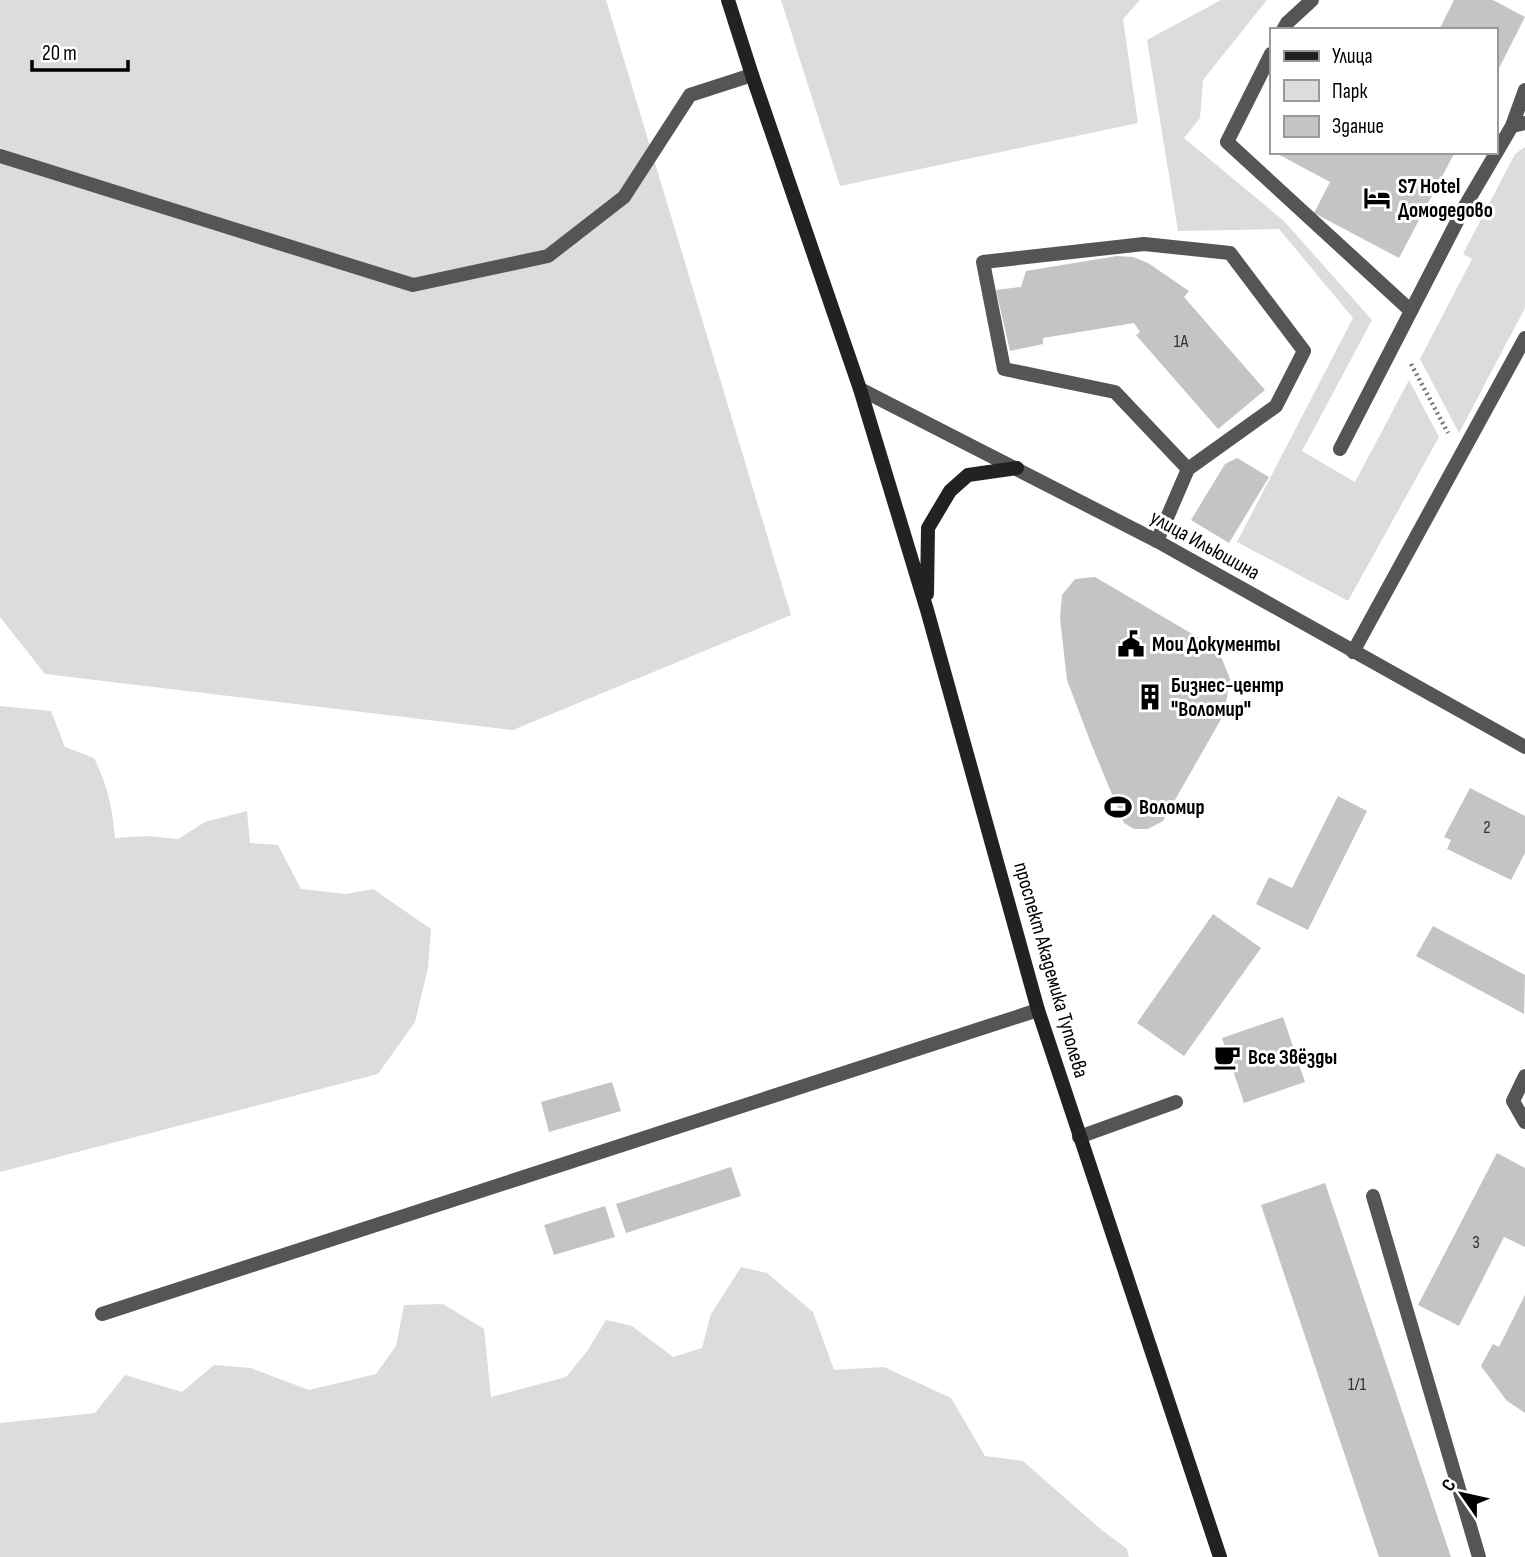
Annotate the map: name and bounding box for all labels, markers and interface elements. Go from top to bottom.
scale bar [32,28,128,72]
legend [1270,28,1497,154]
text: 20 m [42,41,77,66]
text: Улица [1332,44,1373,69]
text: Парк [1332,79,1367,104]
text: Здание [1332,114,1384,139]
place label: S7 Hotel Домодедово [1398,174,1493,223]
hotel icon: S7 Hotel Домодедово [1362,183,1392,213]
house number: 1А [1174,331,1188,352]
street label: улица Ильюшина [1146,505,1264,585]
public building icon: Мои Документы [1116,629,1146,659]
place label: Мои Документы [1152,632,1281,657]
place label: Бизнес-центр "Воломир" [1171,673,1284,722]
building icon: Бизнес-центр "Воломир" [1135,682,1165,712]
sports icon: Воломир [1103,792,1133,822]
place label: Воломир [1139,795,1205,820]
house number: 2 [1483,817,1491,838]
street label: проспект Академика Туполева [1008,859,1094,1081]
cafe icon: Все Звёзды [1212,1042,1242,1072]
place label: Все Звёзды [1248,1045,1337,1070]
house number: 3 [1472,1232,1480,1253]
house number: 1/1 [1348,1374,1367,1395]
north arrow [1427,1459,1497,1529]
text: С [1437,1475,1462,1496]

